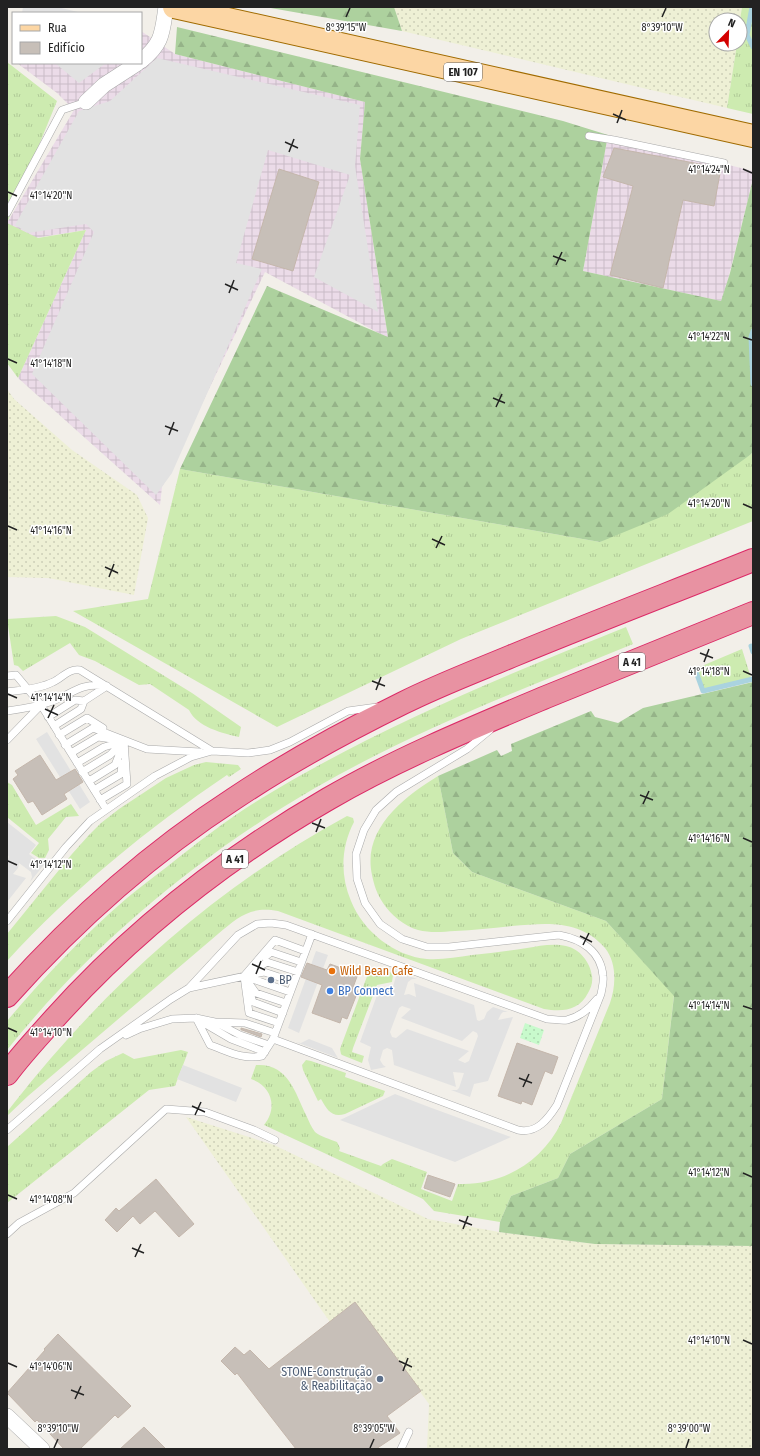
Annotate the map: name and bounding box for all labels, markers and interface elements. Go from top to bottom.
legend [12,12,142,64]
north arrow [708,12,748,52]
text: N [726,16,737,31]
text: Rua [48,21,67,35]
text: 8°39'15"W [326,22,367,34]
text: 8°39'10"W [641,22,683,34]
text: Edifício [48,41,85,55]
road number: EN 107 [444,63,482,81]
text: 41°14'24"N [688,164,730,176]
text: 41°14'20"N [30,190,72,202]
text: 41°14'22"N [688,331,730,343]
text: 41°14'18"N [30,358,72,370]
text: 41°14'20"N [688,498,730,510]
text: 41°14'16"N [30,525,72,537]
road number: A 41 [619,653,645,671]
text: 41°14'18"N [688,666,730,678]
text: 41°14'14"N [30,692,72,704]
text: 41°14'16"N [688,833,730,845]
road number: A 41 [222,850,248,868]
text: 41°14'12"N [30,859,72,871]
place label: Wild Bean Cafe [340,964,413,978]
marker: Wild Bean Cafe [327,966,337,976]
place label: BP [279,973,292,987]
marker: BP [266,975,276,985]
place label: BP Connect [338,984,394,998]
marker: BP Connect [325,986,335,996]
text: 41°14'14"N [688,1000,730,1012]
text: 41°14'10"N [30,1027,72,1039]
text: 41°14'12"N [688,1167,730,1179]
text: 41°14'08"N [30,1194,72,1206]
text: 41°14'10"N [688,1335,730,1347]
text: 41°14'06"N [30,1361,72,1373]
place label: STONE-Construção & Reabilitação [281,1365,372,1393]
marker: STONE-Construção & Reabilitação [375,1374,385,1384]
text: 8°39'10"W [37,1423,79,1435]
text: 8°39'05"W [353,1423,395,1435]
text: 8°39'00"W [668,1423,711,1435]

